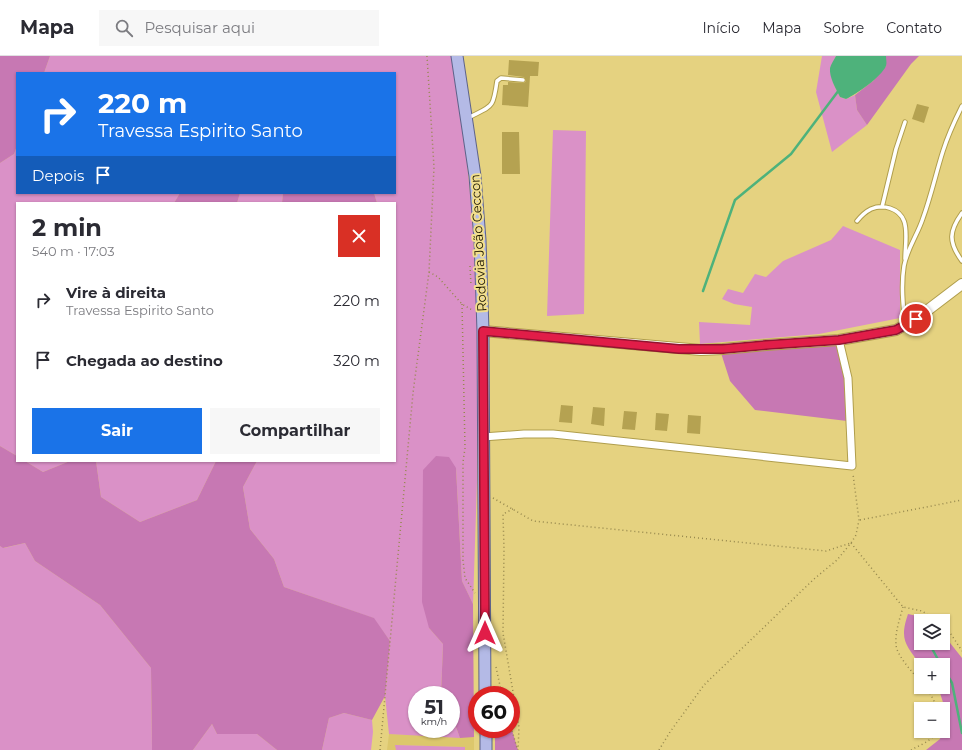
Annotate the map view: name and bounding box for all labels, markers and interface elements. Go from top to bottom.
search box [99,10,379,46]
text: Mapa [20,16,75,39]
icon: search [113,17,135,39]
text: Pesquisar aqui [145,18,255,37]
text: Início [702,19,740,37]
text: Mapa [762,19,802,37]
text: Sobre [824,19,864,37]
text: Contato [886,19,942,37]
text: 220 m [98,86,187,120]
icon: right [32,88,84,140]
text: Travessa Espirito Santo [98,120,303,142]
icon: arrive [92,164,114,186]
text: Depois [32,166,84,185]
street label: Rodovia João Ceccon [466,174,490,312]
text: 2 min [32,213,102,242]
button: close [338,215,380,257]
text: 540 m · 17:03 [32,243,115,259]
text: Vire à direita [66,283,166,302]
icon: right [32,289,54,311]
text: 220 m [333,291,380,310]
text: Travessa Espirito Santo [66,302,214,318]
pin [899,302,933,336]
icon: arrive [905,308,927,330]
icon: arrive [32,349,54,371]
text: Chegada ao destino [66,351,223,370]
text: 320 m [333,351,380,370]
button: Sair [32,408,202,454]
button: Compartilhar [210,408,380,454]
position arrow [464,612,506,654]
map controls [914,614,950,738]
button: layers [914,614,950,650]
button: + [914,658,950,694]
speed limit sign: 60 [468,686,520,738]
text: 51 [424,695,444,719]
button: − [914,702,950,738]
text: km/h [421,715,447,728]

